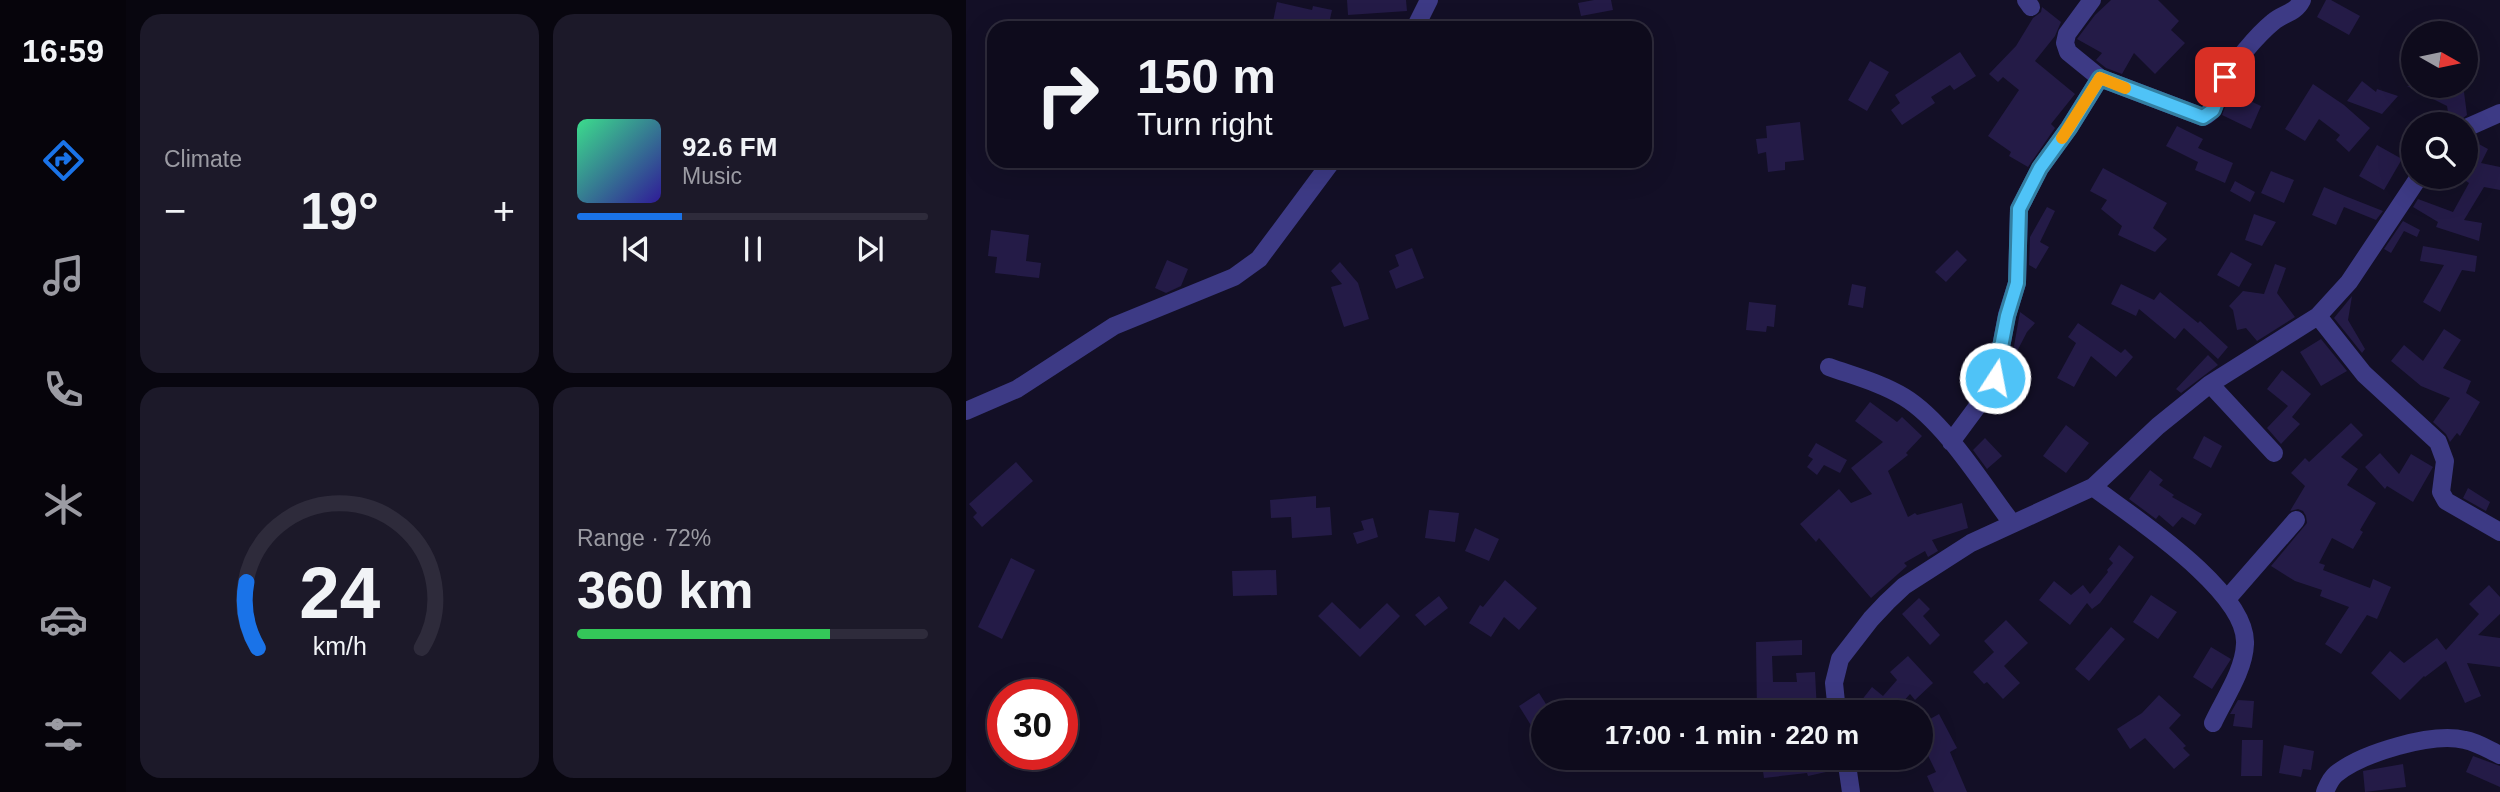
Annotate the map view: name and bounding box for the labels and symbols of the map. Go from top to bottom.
north arrow [2401,21,2478,98]
pin [2195,47,2255,107]
position arrow [1958,341,2032,415]
speed limit sign: 30 [987,679,1078,770]

